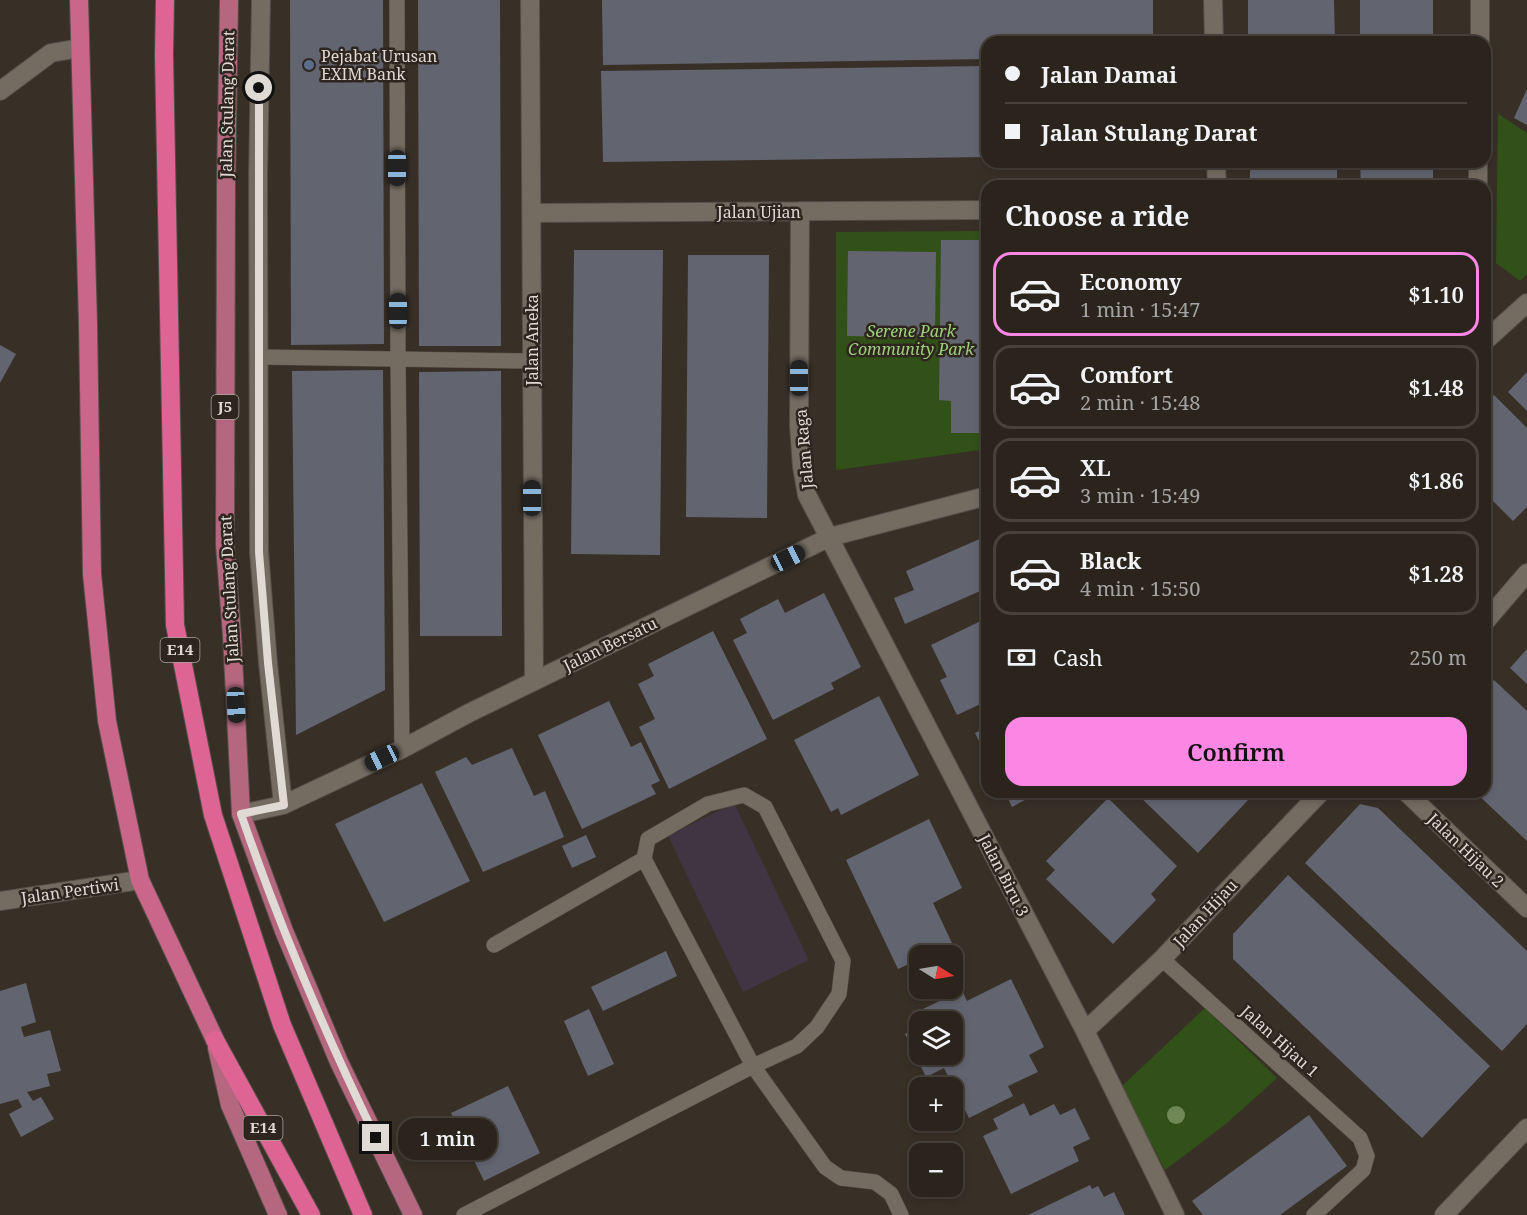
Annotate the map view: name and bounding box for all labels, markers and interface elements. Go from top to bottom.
street label: Jalan Stulang Darat [215,30,239,179]
place label: Pejabat Urusan EXIM Bank [321,45,437,85]
marker: Pejabat Urusan EXIM Bank [302,58,316,72]
text: Jalan Damai [1041,59,1177,89]
route start [245,74,272,101]
text: Jalan Stulang Darat [1041,117,1257,147]
car [388,150,406,186]
text: Choose a ride [1005,197,1190,234]
street label: Jalan Ujian [716,201,801,223]
text: Economy [1080,266,1182,296]
icon: car [1008,267,1062,321]
text: $1.10 [1408,279,1464,309]
car [389,293,407,329]
street label: Jalan Aneka [521,294,543,387]
text: 1 min · 15:47 [1080,296,1200,323]
park label: Serene Park Community Park [848,320,975,360]
text: Comfort [1080,359,1173,389]
car [790,360,808,396]
icon: car [1008,360,1062,414]
text: $1.48 [1408,372,1464,402]
text: 2 min · 15:48 [1080,389,1200,416]
road number: J5 [212,395,238,419]
street label: Jalan Raga [790,408,819,491]
text: XL [1080,452,1111,482]
icon: car [1008,453,1062,507]
text: $1.86 [1408,465,1464,495]
car [523,480,541,516]
text: 3 min · 15:49 [1080,482,1200,509]
street label: Jalan Stulang Darat [214,515,244,664]
car [768,542,808,574]
text: Black [1080,545,1141,575]
icon: car [1008,546,1062,600]
text: $1.28 [1408,558,1464,588]
text: 4 min · 15:50 [1080,575,1200,602]
street label: Jalan Bersatu [559,612,661,677]
road number: E14 [160,638,200,662]
icon: cash [1005,641,1038,674]
text: Cash [1053,642,1103,672]
text: 250 m [1409,644,1467,671]
car [226,687,246,723]
button: Confirm [1005,717,1467,786]
car [362,742,402,774]
street label: Jalan Hijau 2 [1422,807,1509,892]
street label: Jalan Biru 3 [973,829,1034,920]
street label: Jalan Pertiwi [19,873,120,909]
street label: Jalan Hijau [1167,874,1242,952]
north arrow [909,945,963,999]
map controls [909,945,963,1197]
street label: Jalan Hijau 1 [1235,999,1324,1082]
button: layers [909,1011,963,1065]
button: + [909,1077,963,1131]
road number: E14 [244,1116,282,1140]
callout: 1 min [397,1117,496,1159]
route end [362,1124,389,1151]
text: 1 min [420,1125,475,1152]
button: − [909,1143,963,1197]

